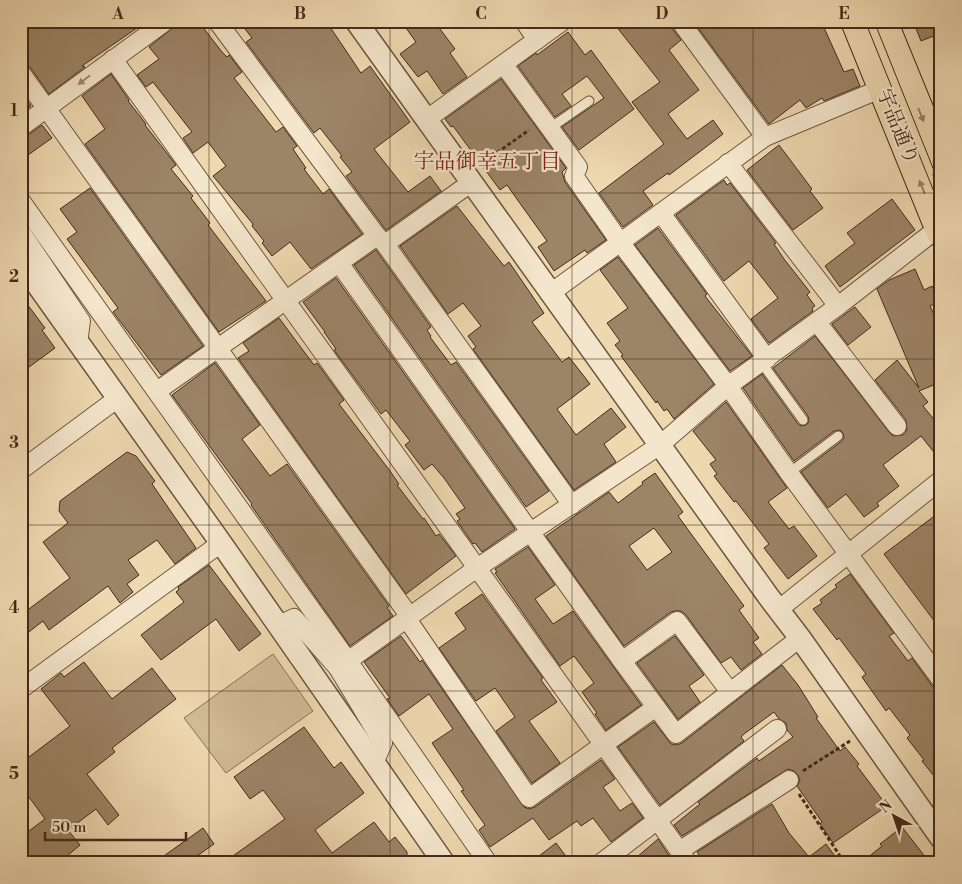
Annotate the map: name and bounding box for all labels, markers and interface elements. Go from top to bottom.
text: A [111,4,124,24]
text: B [294,4,306,24]
text: C [475,4,487,24]
text: D [656,4,669,24]
text: E [838,4,850,24]
one-way arrow [78,75,91,86]
street label: 宇品通り [870,85,924,169]
text: 1 [10,101,18,121]
one-way arrow [918,108,926,122]
district label: 宇品御幸五丁目 [414,149,561,175]
one-way arrow [918,180,926,195]
text: 2 [9,267,19,287]
text: 3 [9,433,19,453]
text: 4 [9,598,20,618]
text: 5 [9,764,19,784]
north arrow [870,792,920,842]
text: N [876,796,896,817]
scale bar [45,809,186,841]
text: 50 m [52,818,86,837]

